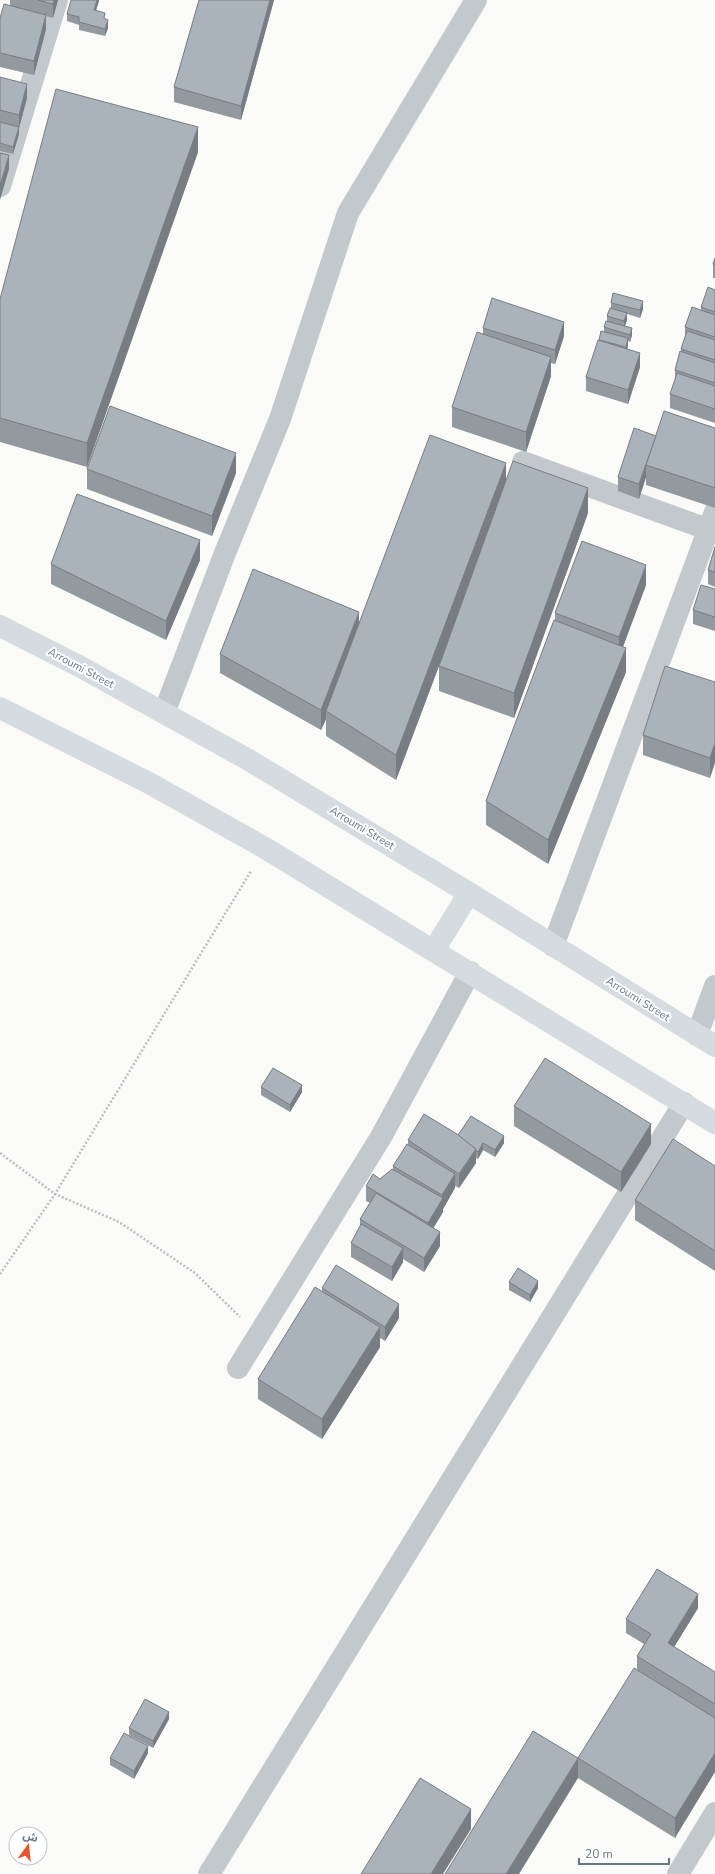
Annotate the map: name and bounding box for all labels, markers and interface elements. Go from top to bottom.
street label: Arroumi Street [45,644,117,692]
street label: Arroumi Street [327,803,397,853]
street label: Arroumi Street [603,973,673,1025]
north arrow [8,1826,48,1866]
text: ش [21,1828,40,1846]
scale bar [579,1840,669,1866]
text: 20 m [585,1846,613,1862]

